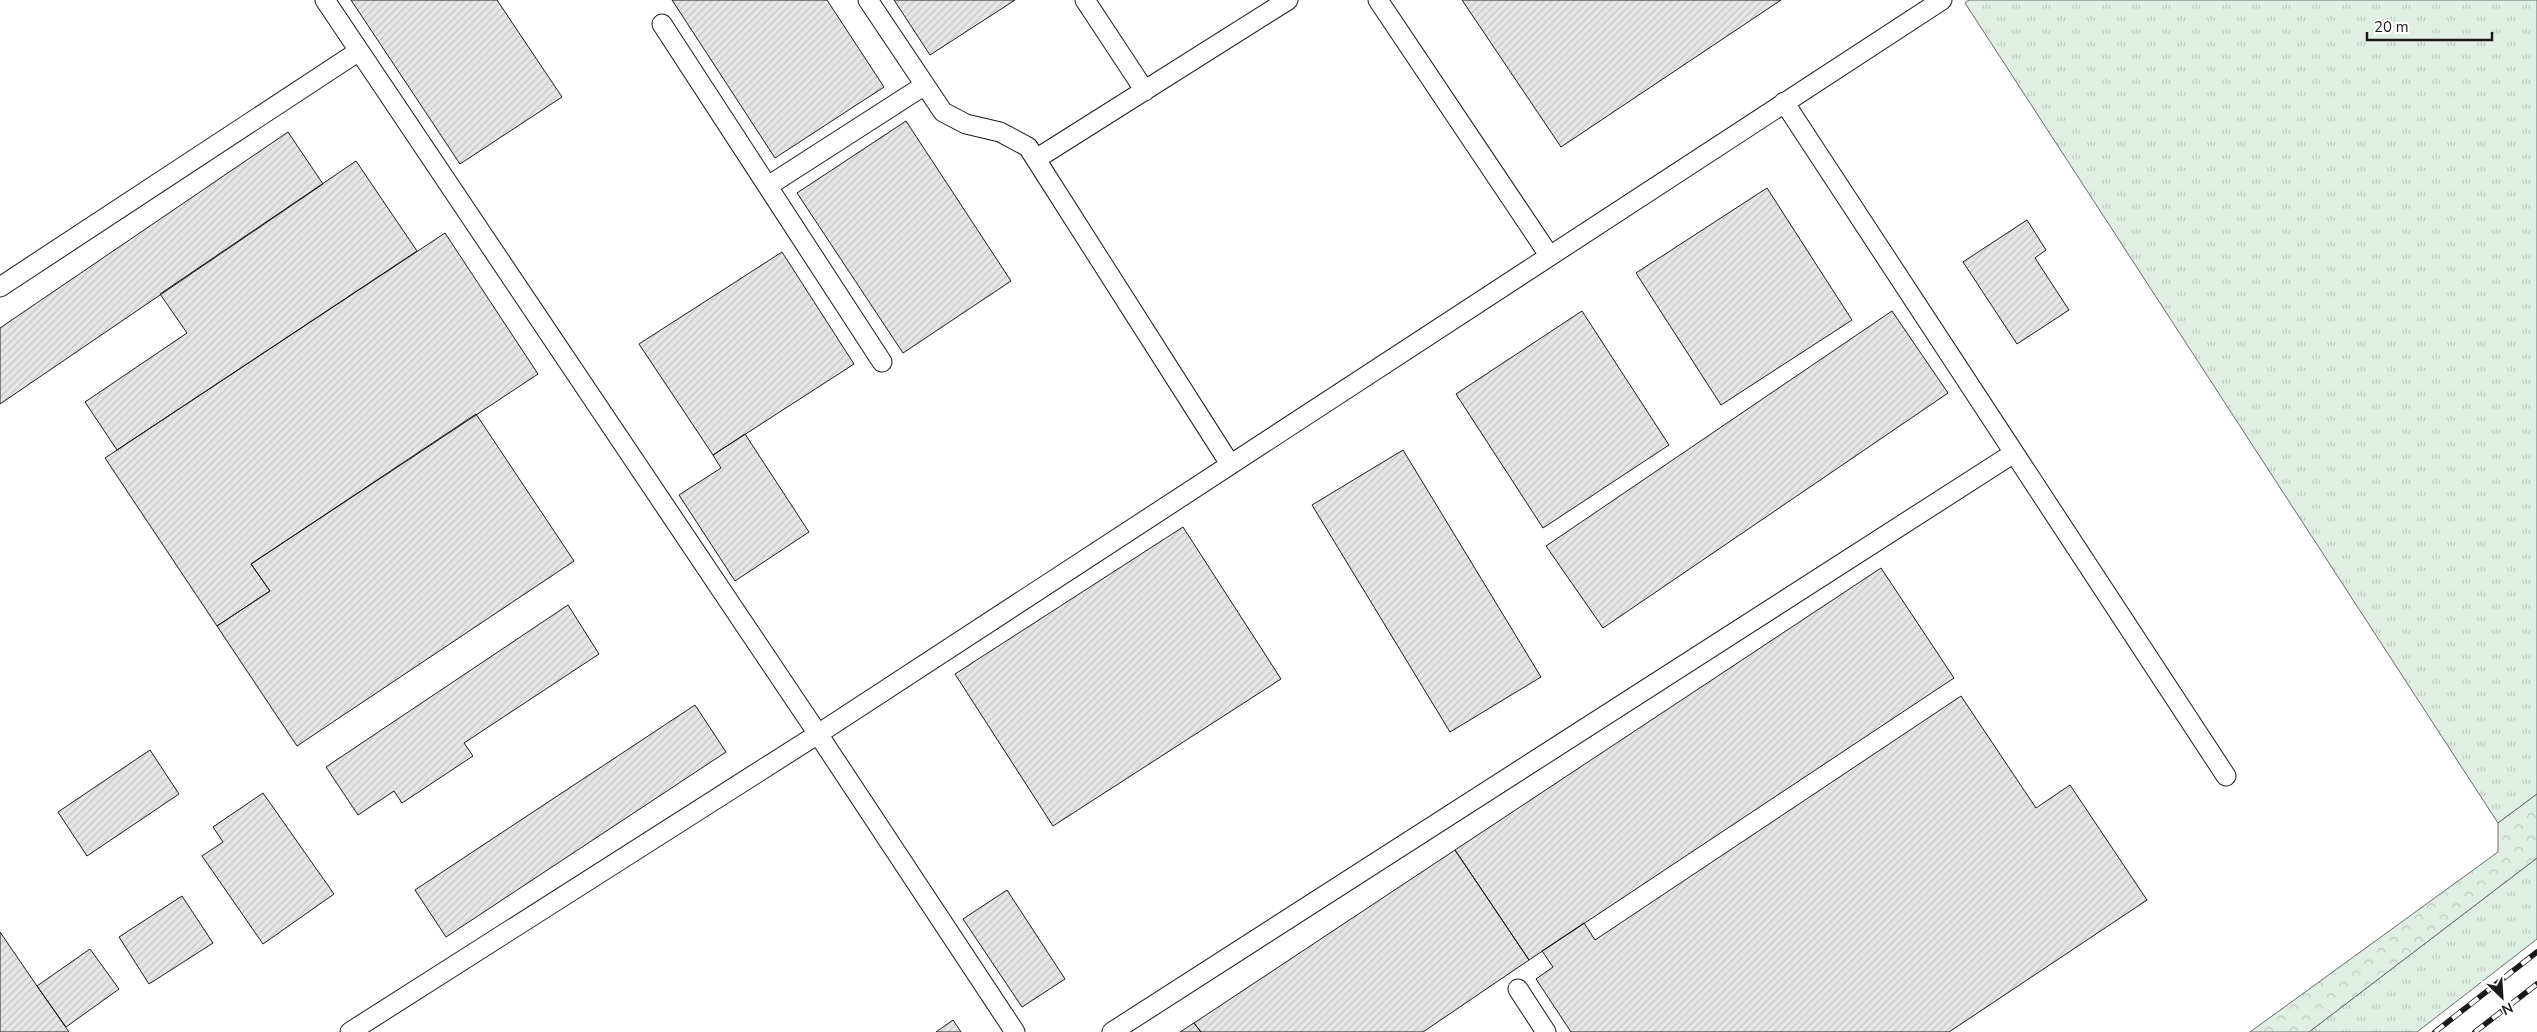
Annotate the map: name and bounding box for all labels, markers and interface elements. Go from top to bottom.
scale bar [2367,10,2492,42]
text: 20 m [2374,17,2409,37]
north arrow [2477,972,2527,1022]
text: N [2499,998,2516,1019]

